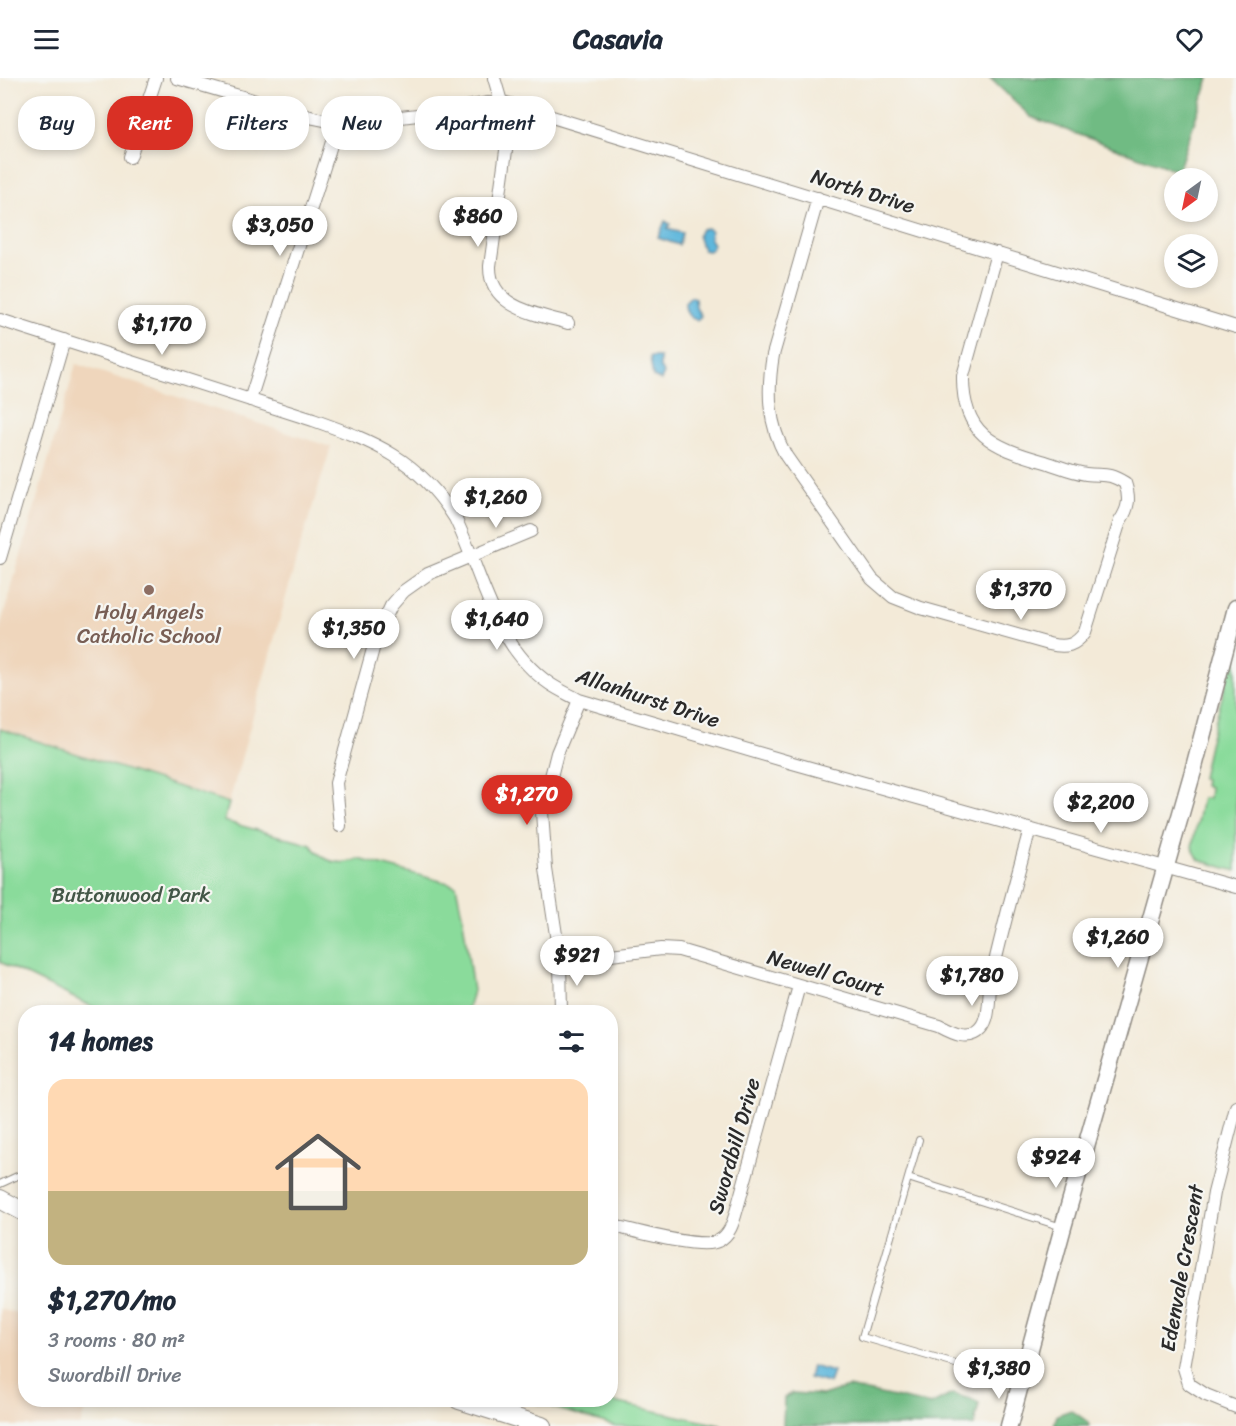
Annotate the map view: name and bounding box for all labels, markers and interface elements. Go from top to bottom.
text: Casavia [573,15,663,63]
icon: menu [30,23,63,56]
icon: heart [1173,23,1206,56]
chip: Buy [18,96,95,150]
chip: Rent [107,96,193,150]
chip: Filters [205,96,309,150]
chip: New [321,96,403,150]
chip: Apartment [415,96,556,150]
street label: North Drive [806,157,920,225]
north arrow [1164,168,1218,222]
map controls [1164,168,1218,288]
pin: $860 [442,197,514,248]
text: $860 [453,199,503,234]
pin: $3,050 [231,206,329,257]
text: $3,050 [246,208,314,243]
button: layers [1164,234,1218,288]
pin: $1,170 [113,305,211,356]
text: $1,170 [132,307,192,342]
pin: $1,260 [447,478,545,529]
text: $1,260 [465,480,527,515]
pin: $1,370 [972,570,1070,621]
text: $1,370 [990,572,1052,607]
marker: Holy Angels Catholic School [142,583,156,597]
place label: Holy Angels Catholic School [77,593,222,655]
pin: $1,640 [448,600,546,651]
text: $1,640 [465,602,529,637]
pin: $1,350 [305,609,403,660]
text: $1,350 [322,611,386,646]
street label: Allanhurst Drive [570,657,725,739]
pin: $1,270 [478,775,576,826]
text: $1,270 [495,777,559,812]
pin: $2,200 [1052,783,1150,834]
text: $2,200 [1067,785,1135,820]
park label: Buttonwood Park [52,876,211,914]
pin: $1,260 [1069,918,1167,969]
text: $1,260 [1087,920,1149,955]
pin: $921 [541,936,613,987]
text: $921 [554,938,600,973]
street label: Newell Court [763,938,889,1008]
pin: $1,780 [923,956,1021,1007]
text: $1,780 [940,958,1004,993]
text: 14 homes [48,1018,153,1064]
icon: filters [555,1025,588,1058]
street label: Swordbill Drive [696,1073,772,1219]
icon: home [264,1118,372,1226]
pin: $924 [1020,1138,1092,1189]
text: $924 [1031,1140,1081,1175]
street label: Edenvale Crescent [1149,1180,1216,1354]
text: $1,270/mo [48,1277,176,1323]
text: 3 rooms · 80 m² [48,1323,185,1358]
pin: $1,380 [950,1349,1048,1400]
text: $1,380 [967,1351,1031,1386]
text: Swordbill Drive [48,1358,182,1393]

